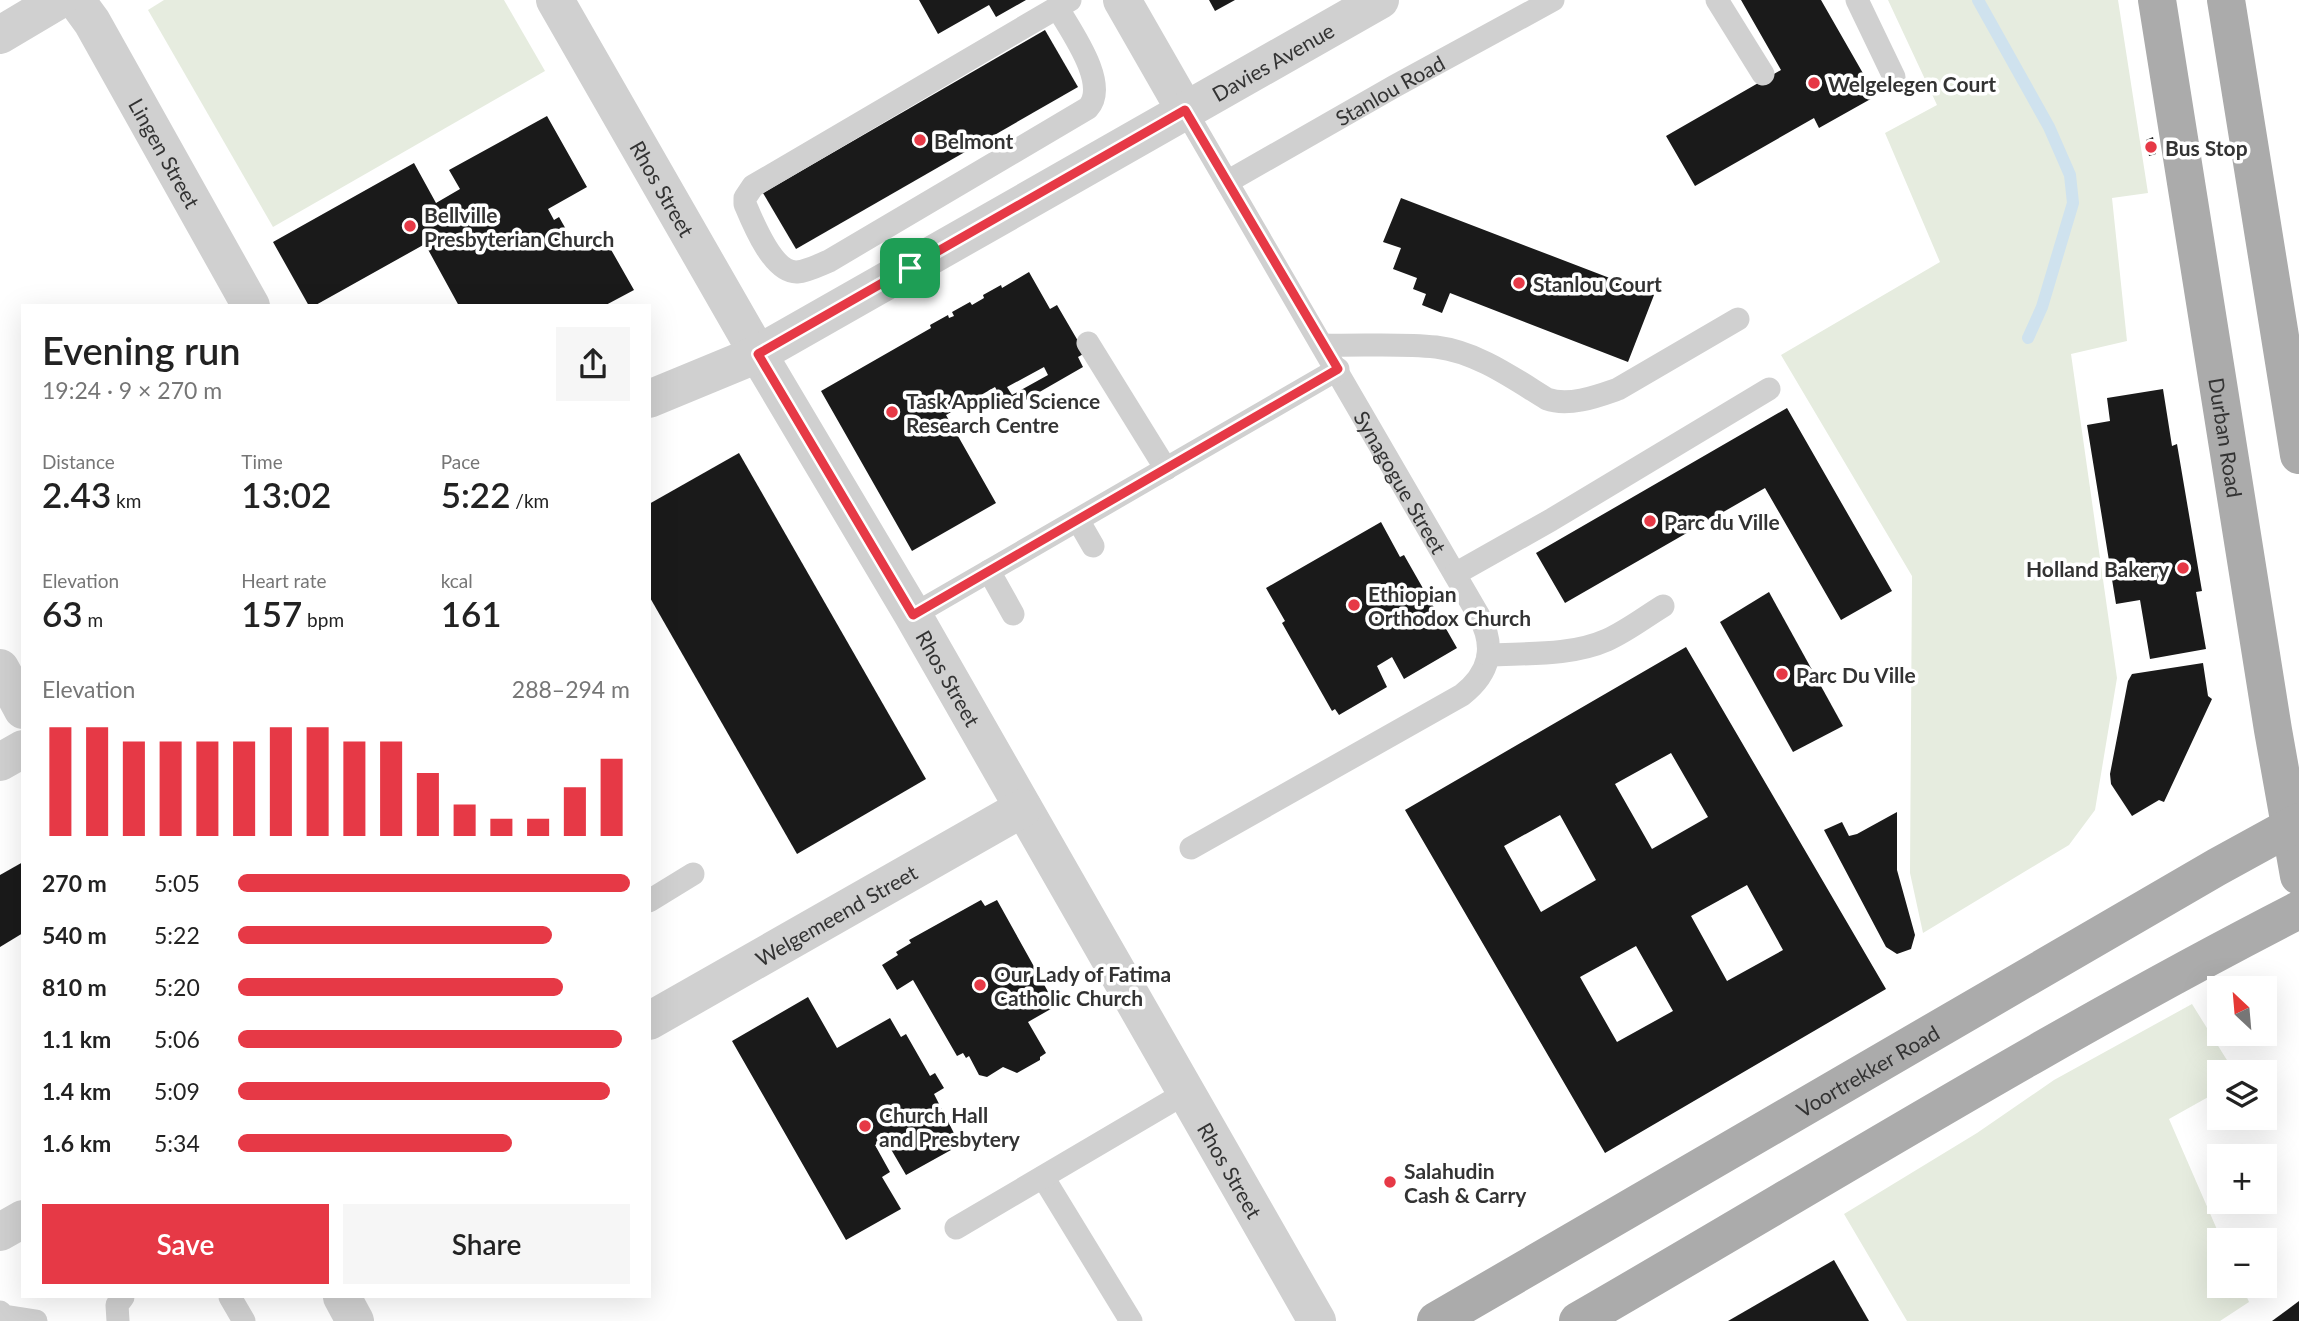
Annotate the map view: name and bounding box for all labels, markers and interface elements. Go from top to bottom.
street label: Davies Avenue [1207,17,1338,106]
street label: Stanlou Road [1331,49,1449,130]
place label: Welgelegen Court [1828,71,1996,96]
marker: Welgelegen Court [1806,75,1822,91]
street label: Lingen Street [125,93,206,212]
place label: Belmont [934,128,1013,153]
marker: Belmont [912,132,928,148]
place label: Bus Stop [2165,135,2248,160]
street label: Rhos Street [626,136,701,241]
marker: Bus Stop [2143,139,2159,155]
place label: Bellville Presbyterian Church [424,202,614,251]
marker: Bellville Presbyterian Church [402,218,418,234]
pin [880,238,940,298]
icon: arrive [891,249,929,287]
place label: Stanlou Court [1533,271,1662,296]
marker: Stanlou Court [1511,275,1527,291]
text: Evening run [42,327,241,373]
button: share [556,327,630,401]
text: 19:24 · 9 × 270 m [42,376,222,404]
street label: Durban Road [2205,376,2248,499]
place label: Task Applied Science Research Centre [906,388,1100,437]
marker: Task Applied Science Research Centre [884,404,900,420]
street label: Synagogue Street [1350,406,1452,558]
text: Distance [42,450,115,473]
text: Time [241,450,283,473]
text: Pace [441,450,480,473]
text: 2.43 [42,473,111,515]
text: 13:02 [241,473,331,515]
text: 5:22 [441,473,510,515]
text: km [111,489,141,512]
text: /km [510,489,549,512]
place label: Parc du Ville [1664,509,1780,534]
marker: Parc du Ville [1642,513,1658,529]
place label: Holland Bakery [2026,556,2170,581]
marker: Holland Bakery [2175,560,2191,576]
text: Elevation [42,569,119,592]
text: Heart rate [241,569,327,592]
text: kcal [441,569,473,592]
place label: Ethiopian Orthodox Church [1368,581,1531,630]
text: 63 [42,592,83,634]
text: 157 [241,592,302,634]
text: 161 [441,592,502,634]
marker: Ethiopian Orthodox Church [1346,597,1362,613]
text: m [83,608,103,631]
text: bpm [302,608,344,631]
street label: Rhos Street [912,625,986,731]
place label: Parc Du Ville [1796,662,1916,687]
marker: Parc Du Ville [1774,666,1790,682]
text: Elevation [42,675,135,703]
text: 288–294 m [512,675,630,703]
street label: Welgemeend Street [751,858,922,971]
text: 270 m [42,869,107,897]
text: 5:05 [154,869,200,897]
text: 540 m [42,921,107,949]
text: 5:22 [154,921,200,949]
place label: Our Lady of Fatima Catholic Church [994,961,1171,1010]
text: 810 m [42,973,107,1001]
text: 5:20 [154,973,200,1001]
north arrow [2207,976,2277,1046]
map controls [2207,976,2277,1298]
marker: Our Lady of Fatima Catholic Church [972,977,988,993]
street label: Voortrekker Road [1792,1019,1943,1121]
text: 1.1 km [42,1025,111,1053]
text: 5:06 [154,1025,200,1053]
button: layers [2207,1060,2277,1130]
text: 1.4 km [42,1077,111,1105]
text: 5:09 [154,1077,200,1105]
place label: Church Hall and Presbytery [879,1102,1021,1151]
marker: Church Hall and Presbytery [857,1118,873,1134]
street label: Rhos Street [1193,1118,1268,1223]
text: 1.6 km [42,1129,111,1157]
text: 5:34 [154,1129,200,1157]
button: + [2207,1144,2277,1214]
place label: Salahudin Cash & Carry [1404,1158,1527,1207]
marker: Salahudin Cash & Carry [1382,1174,1398,1190]
button: Save [42,1204,329,1284]
button: Share [343,1204,630,1284]
button: − [2207,1228,2277,1298]

